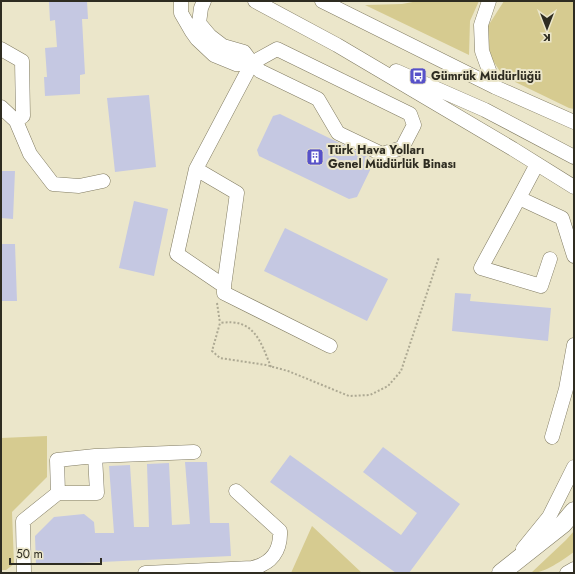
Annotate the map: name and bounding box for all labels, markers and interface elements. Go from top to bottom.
north arrow [527,8,567,48]
text: K [543,30,551,46]
bus stop icon: Gümrük Müdürlüğü [408,66,428,86]
place label: Gümrük Müdürlüğü [431,67,541,85]
place label: Türk Hava Yolları Genel Müdürlük Binası [328,141,456,173]
building icon: Türk Hava Yolları Genel Müdürlük Binası [305,147,325,167]
scale bar [10,540,101,566]
text: 50 m [16,545,43,563]

